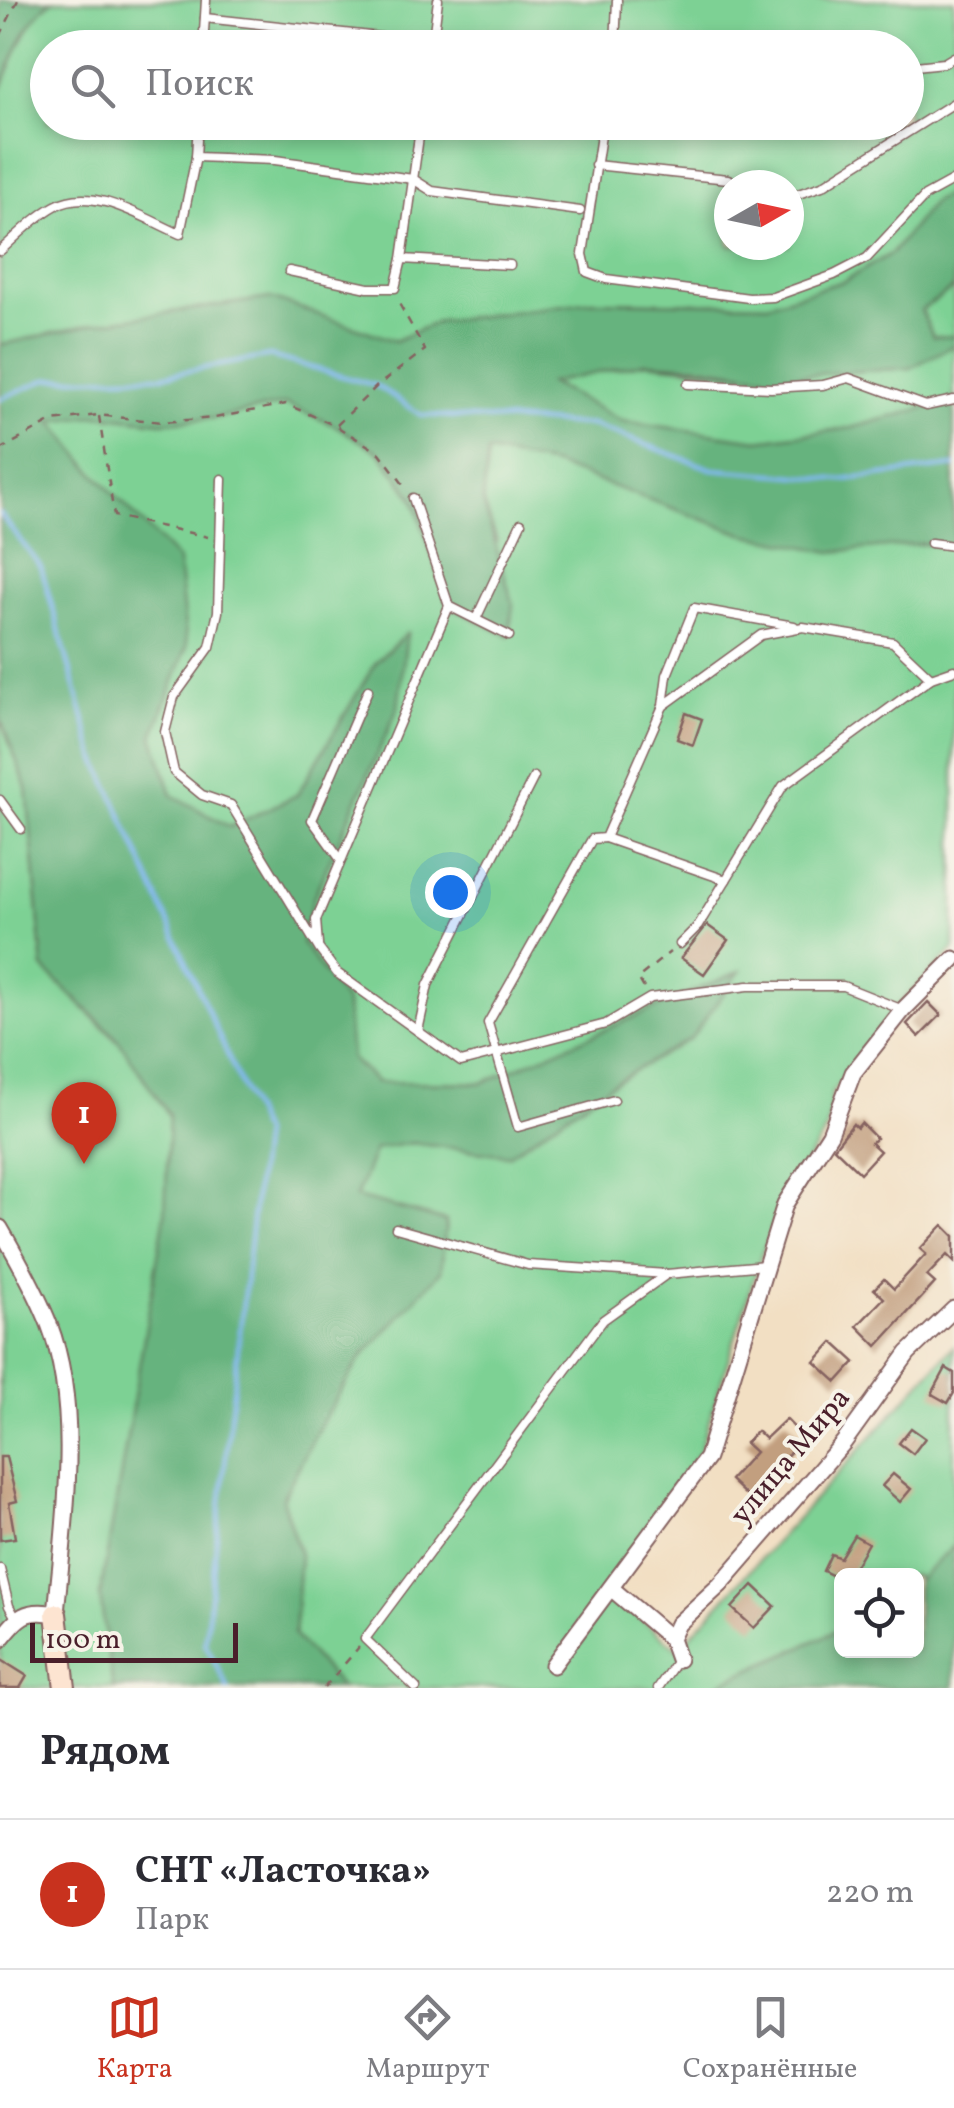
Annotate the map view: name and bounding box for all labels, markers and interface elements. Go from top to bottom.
search box [30,30,924,140]
icon: search [65,58,120,113]
text: Поиск [145,59,254,112]
north arrow [714,170,804,260]
your location [425,867,476,918]
pin: 1 [52,1082,116,1164]
street label: улица Мира [721,1379,861,1535]
map controls [834,1568,924,1658]
button: locate [834,1568,924,1658]
scale bar [30,1618,238,1662]
text: 100 m [45,1621,120,1660]
text: Рядом [40,1724,170,1783]
text: СНТ «Ласточка» [135,1846,431,1899]
text: 1 [66,1872,79,1916]
text: 220 m [826,1872,914,1916]
text: Парк [135,1899,209,1943]
tab: Карта [97,1990,173,2089]
tab: Маршрут [366,1990,489,2089]
tab: Сохранённые [683,1990,857,2089]

